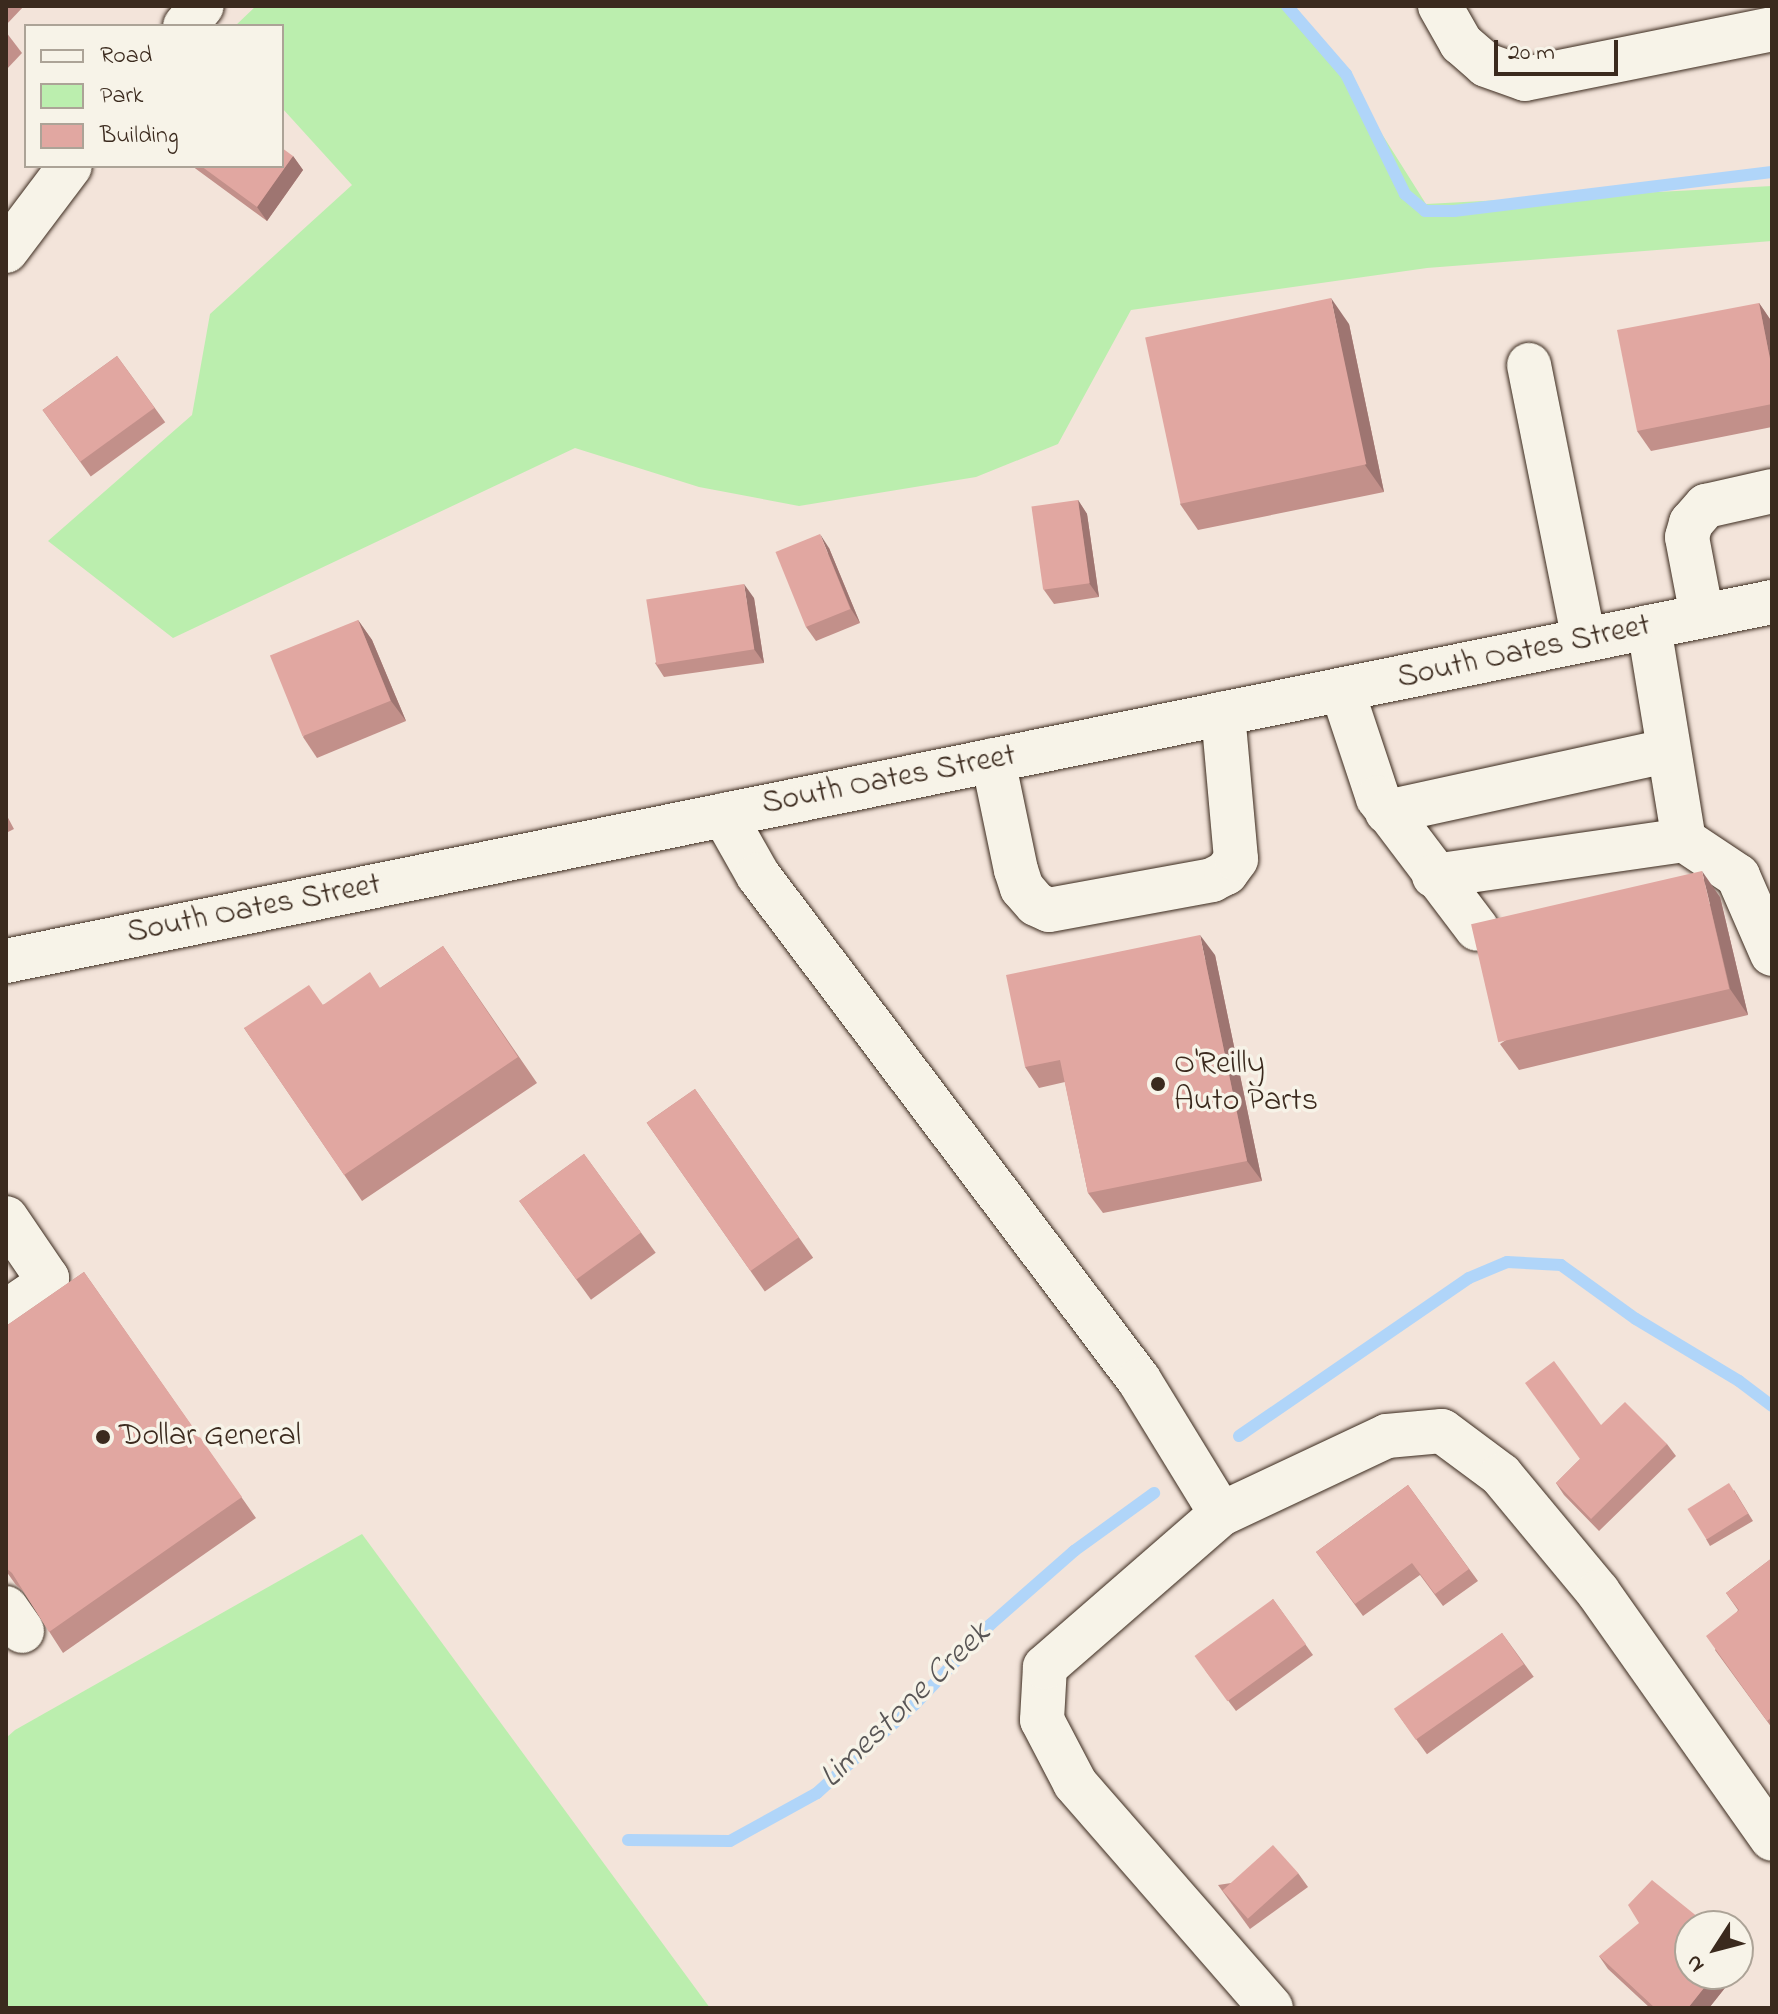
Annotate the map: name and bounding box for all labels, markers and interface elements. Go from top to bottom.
legend [24,24,284,168]
scale bar [1498,24,1622,74]
text: 20 m [1508,36,1555,71]
text: Road [100,39,152,74]
text: Park [100,79,143,114]
text: Building [100,119,179,154]
street label: South Oates Street [1394,607,1654,699]
street label: South Oates Street [759,738,1019,824]
street label: South Oates Street [124,867,384,953]
place label: O'Reilly Auto Parts [1174,1047,1318,1122]
marker: O'Reilly Auto Parts [1149,1075,1167,1093]
place label: Dollar General [119,1418,301,1456]
marker: Dollar General [94,1428,112,1446]
water label: Limestone Creek [812,1614,1000,1798]
north arrow [1674,1910,1754,1990]
text: N [1679,1948,1714,1978]

